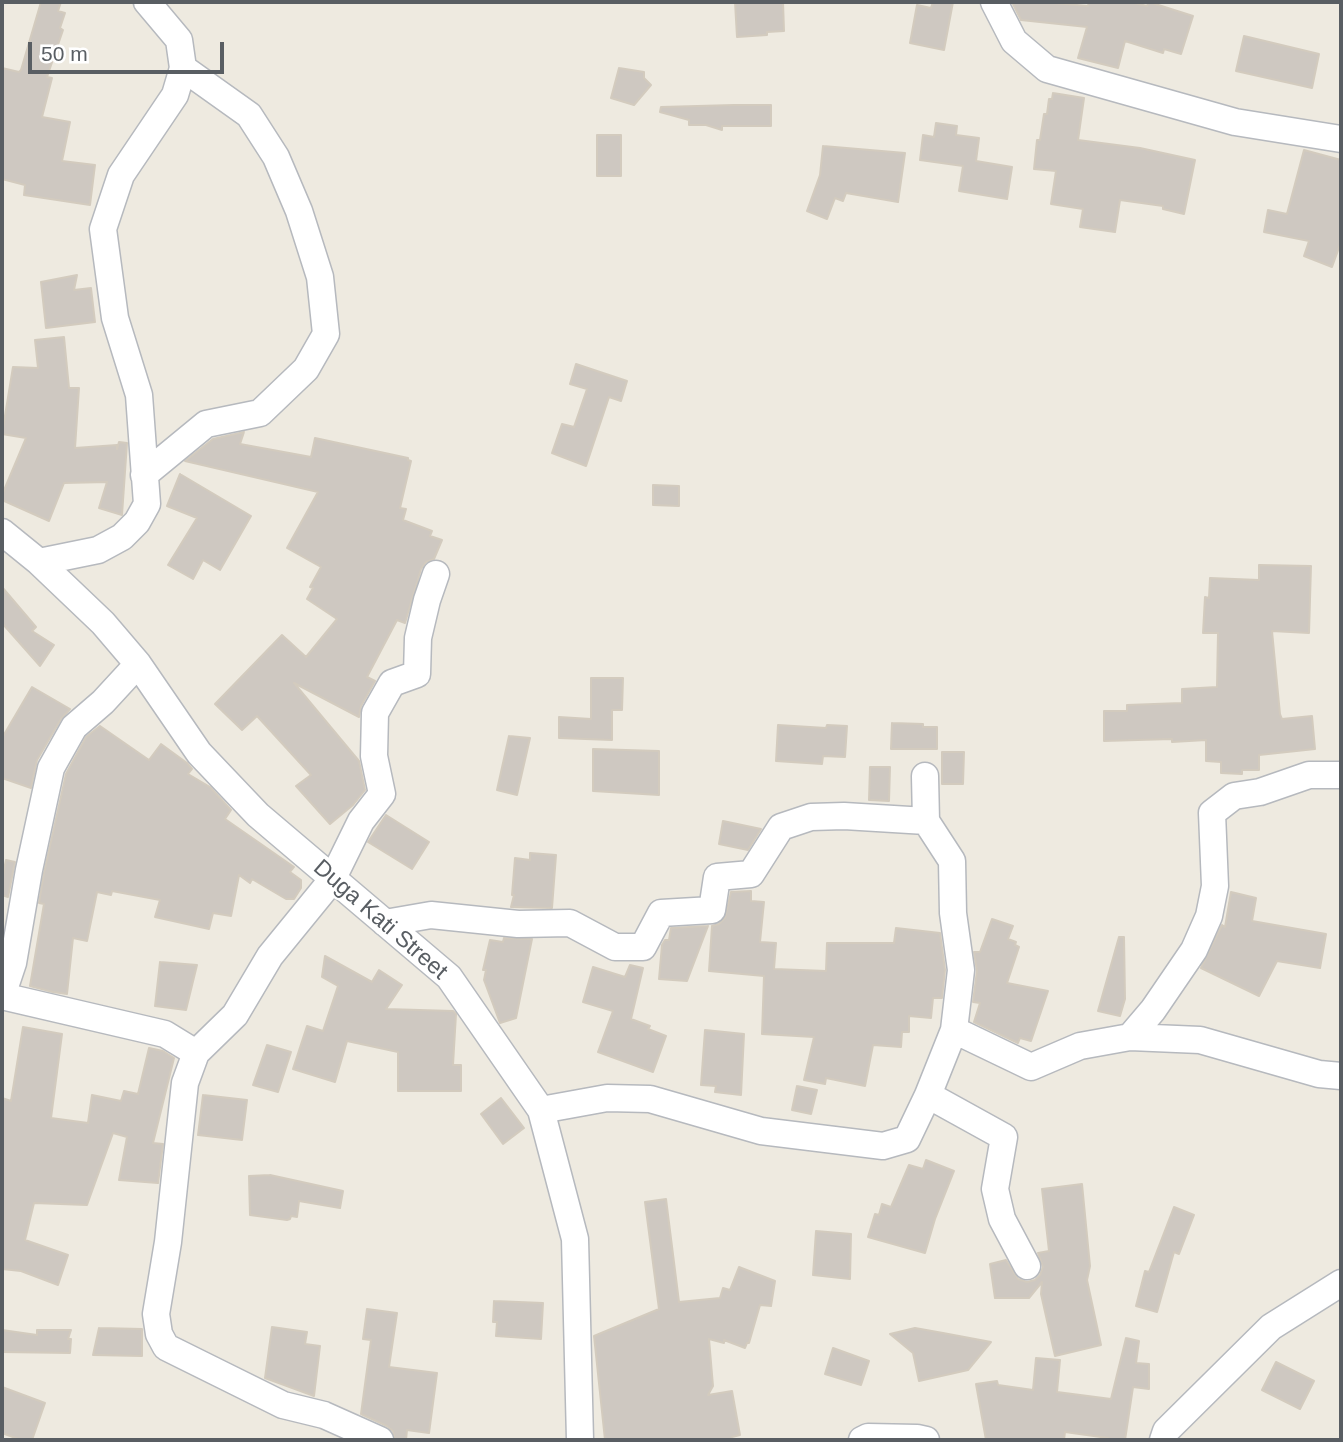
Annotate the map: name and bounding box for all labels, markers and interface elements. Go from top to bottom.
scale bar [32,28,228,72]
text: 50 m [41,42,88,65]
street label: Duga Kati Street [307,854,453,986]

